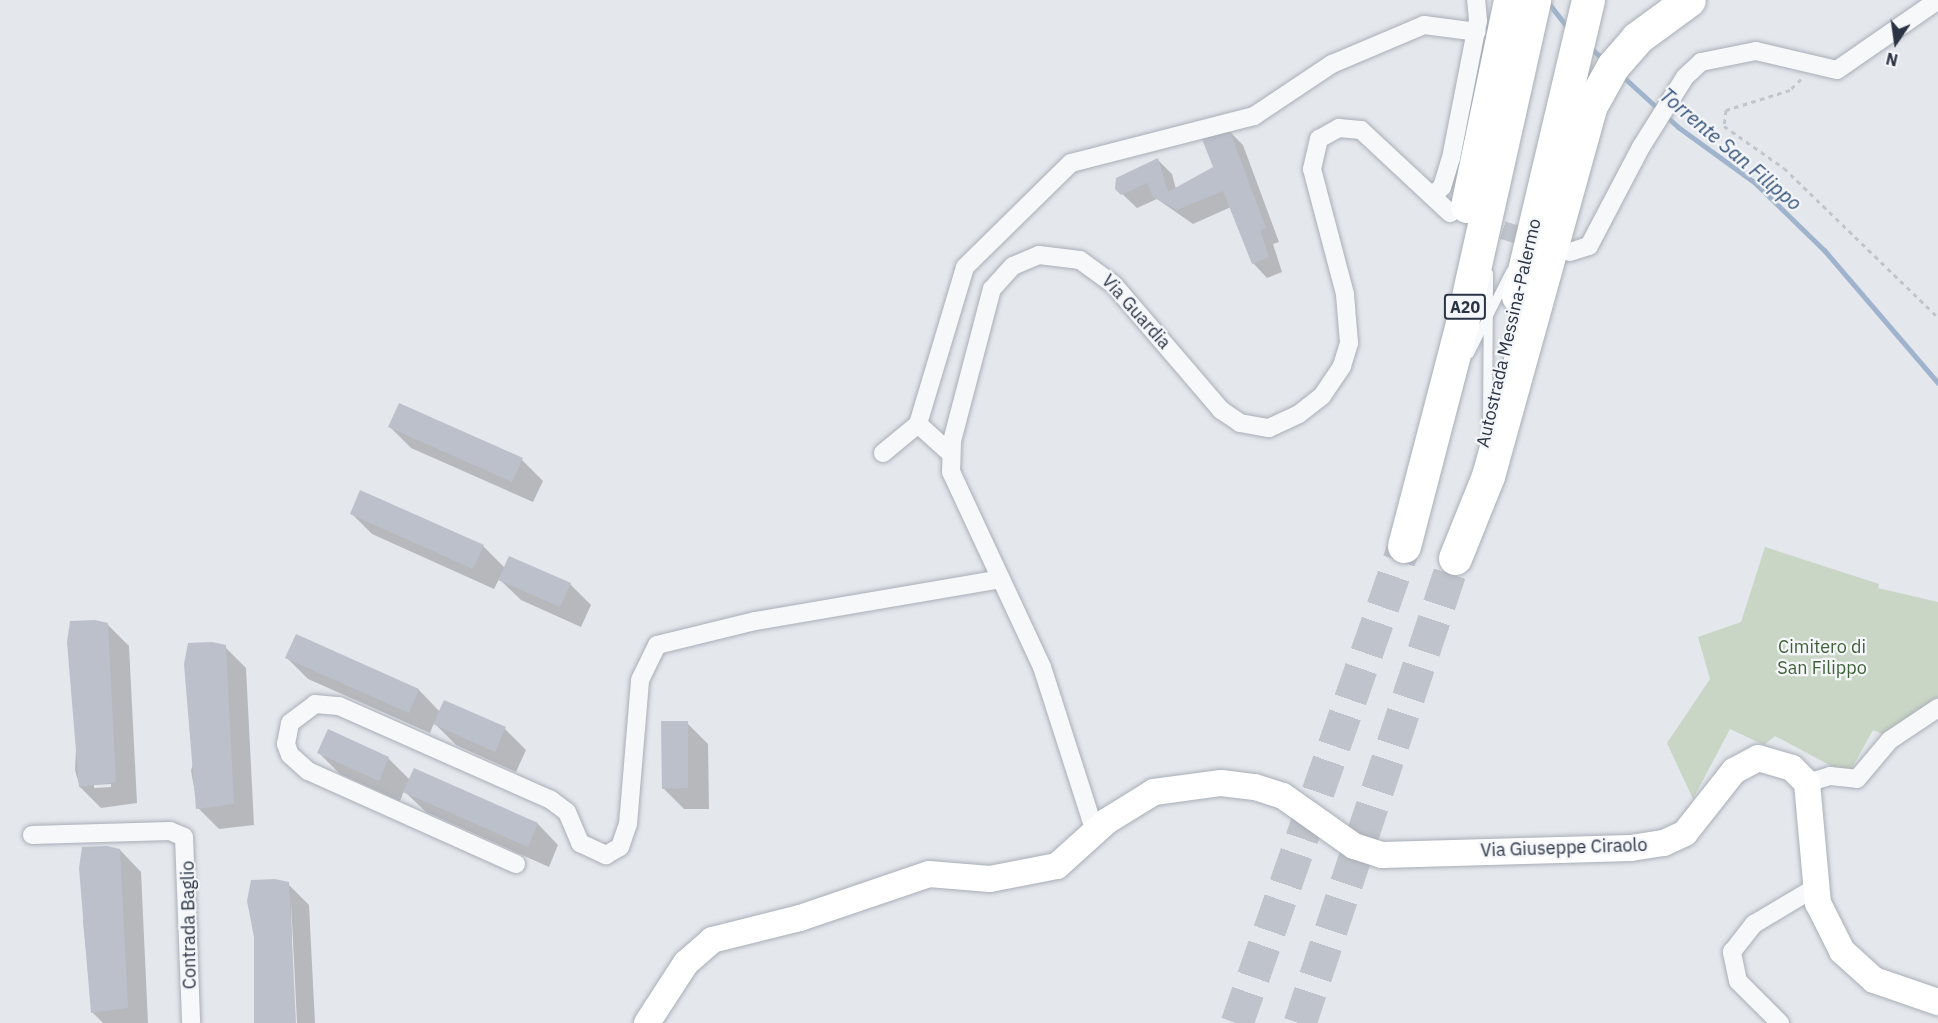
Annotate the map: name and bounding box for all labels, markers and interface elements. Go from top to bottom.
north arrow [1866,12,1926,72]
text: N [1884,48,1900,71]
water label: Torrente San Filippo [1655,83,1807,215]
street label: Autostrada Messina-Palermo [1472,216,1546,450]
street label: Via Guardia [1097,270,1175,354]
road number: A20 [1442,294,1488,320]
park label: Cimitero di San Filippo [1777,637,1867,680]
street label: Via Giuseppe Ciraolo [1480,834,1648,862]
street label: Contrada Baglio [177,861,201,989]

